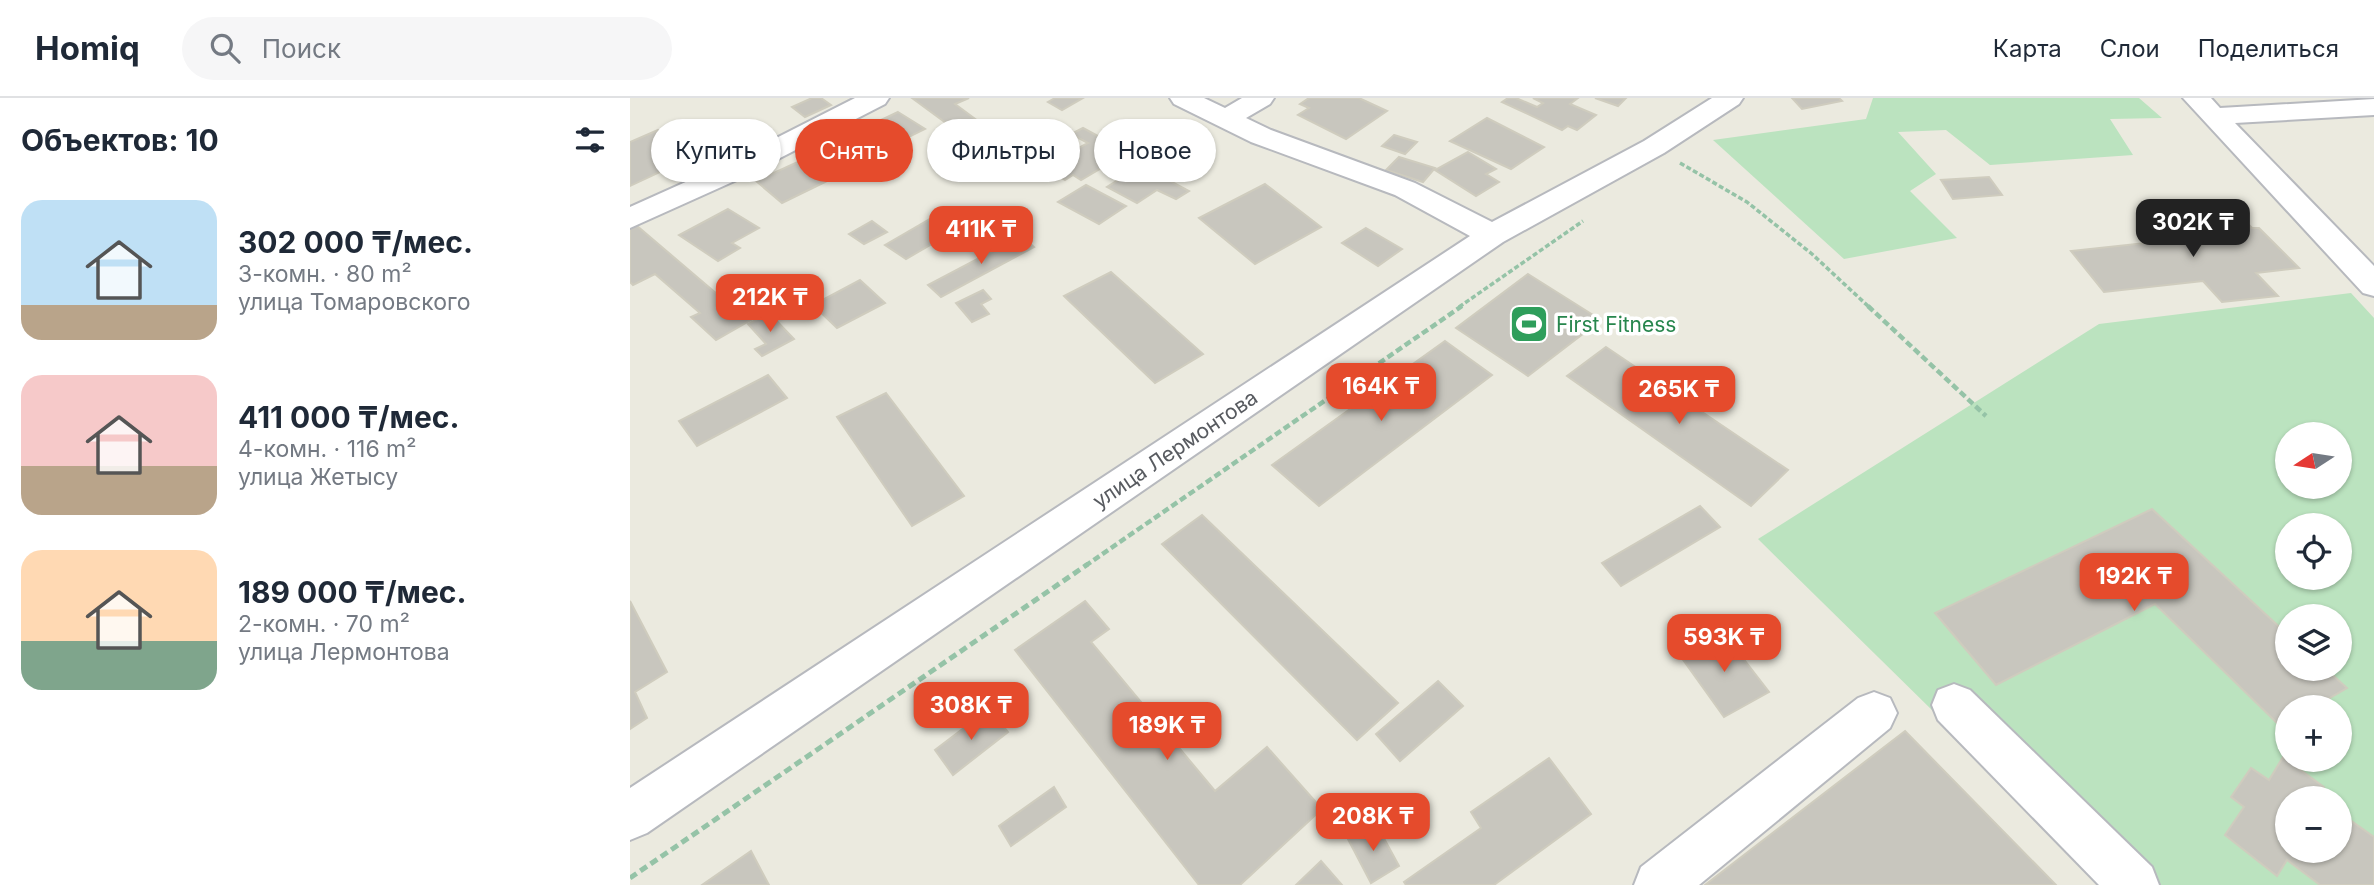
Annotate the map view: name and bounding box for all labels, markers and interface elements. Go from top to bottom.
search box [182,17,672,80]
text: Homiq [35,28,140,68]
icon: search [206,29,244,67]
text: Поиск [262,33,341,64]
text: Карта [1993,34,2062,63]
text: Слои [2100,34,2160,63]
text: Поделиться [2198,34,2339,63]
chip: Купить [651,119,781,182]
chip: Снять [795,119,913,182]
chip: Фильтры [927,119,1080,182]
chip: Новое [1094,119,1216,182]
icon: filters [571,121,609,159]
text: Объектов: 10 [21,122,219,158]
pin: 302K ₸ [2136,200,2250,259]
pin: 411K ₸ [924,206,1038,266]
text: 302K ₸ [2152,208,2234,236]
text: 411K ₸ [945,215,1017,243]
text: 302 000 ₸/мес. [238,224,473,260]
icon: home [77,228,161,312]
text: 3-комн. · 80 m² [238,260,412,288]
pin: 212K ₸ [713,274,827,334]
text: 212K ₸ [732,283,808,311]
text: улица Томаровского [238,288,470,316]
sports icon: First Fitness [1508,303,1550,345]
place label: First Fitness [1556,312,1676,337]
pin: 164K ₸ [1324,364,1438,423]
pin: 265K ₸ [1622,366,1736,426]
text: 164K ₸ [1342,372,1420,400]
text: 265K ₸ [1638,375,1720,403]
street label: улица Лермонтова [1088,385,1262,513]
text: 411 000 ₸/мес. [238,399,460,435]
icon: home [77,403,161,487]
north arrow [2275,422,2352,499]
map controls [2275,422,2352,863]
text: 4-комн. · 116 m² [238,435,416,463]
text: улица Жетысу [238,463,398,491]
button: locate [2275,513,2352,590]
pin: 192K ₸ [2077,554,2191,613]
text: 192K ₸ [2096,562,2172,590]
text: 189 000 ₸/мес. [238,574,466,610]
icon: home [77,578,161,662]
button: layers [2275,604,2352,681]
text: 2-комн. · 70 m² [238,610,410,638]
pin: 593K ₸ [1667,614,1781,674]
text: 593K ₸ [1683,623,1765,651]
text: улица Лермонтова [238,638,450,666]
pin: 308K ₸ [914,682,1028,742]
text: 308K ₸ [930,691,1012,719]
button: + [2275,695,2352,772]
pin: 189K ₸ [1110,702,1224,762]
text: 189K ₸ [1128,711,1206,739]
button: − [2275,786,2352,863]
pin: 208K ₸ [1316,794,1430,853]
text: 208K ₸ [1332,802,1414,830]

